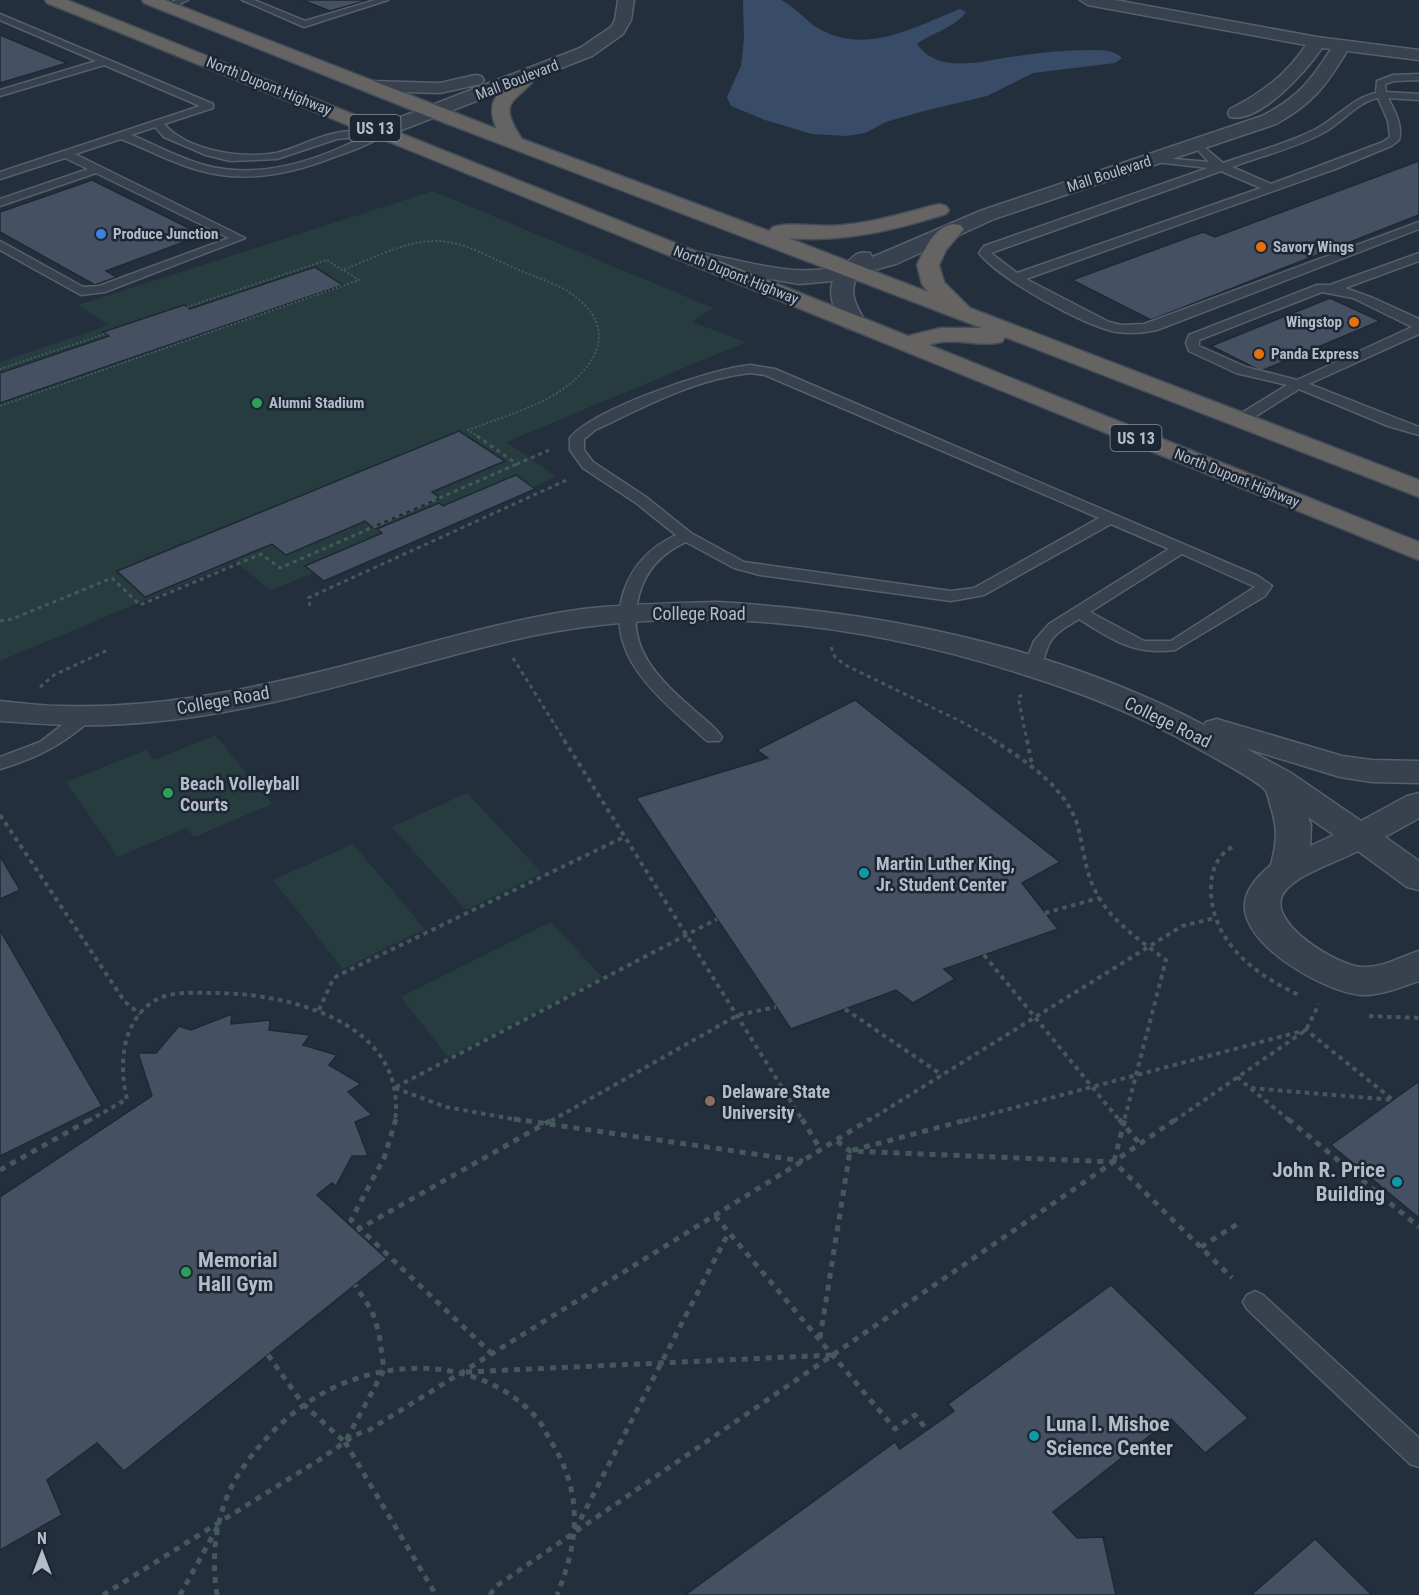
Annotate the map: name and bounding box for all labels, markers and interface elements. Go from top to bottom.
street label: North Dupont Highway [204,53,334,119]
street label: Mall Boulevard [473,56,561,104]
road number: US 13 [350,115,400,141]
street label: Mall Boulevard [1065,152,1153,196]
place label: Produce Junction [113,225,218,243]
marker: Produce Junction [94,227,108,241]
place label: Savory Wings [1273,238,1354,256]
marker: Savory Wings [1254,240,1268,254]
street label: North Dupont Highway [671,242,801,308]
place label: Wingstop [1286,313,1342,331]
marker: Wingstop [1347,315,1361,329]
place label: Panda Express [1271,345,1359,363]
marker: Panda Express [1252,347,1266,361]
place label: Alumni Stadium [269,394,364,412]
marker: Alumni Stadium [250,396,264,410]
road number: US 13 [1110,425,1162,451]
street label: North Dupont Highway [1172,445,1302,511]
street label: College Road [652,603,746,624]
street label: College Road [175,682,271,718]
street label: College Road [1121,692,1215,752]
place label: Beach Volleyball Courts [180,773,299,815]
marker: Beach Volleyball Courts [161,786,175,800]
place label: Martin Luther King, Jr. Student Center [876,853,1015,895]
marker: Martin Luther King, Jr. Student Center [857,866,871,880]
place label: Delaware State University [722,1081,830,1123]
marker: Delaware State University [703,1094,717,1108]
place label: John R. Price Building [1272,1158,1385,1206]
marker: John R. Price Building [1390,1175,1404,1189]
place label: Memorial Hall Gym [198,1248,277,1296]
marker: Memorial Hall Gym [179,1265,193,1279]
place label: Luna I. Mishoe Science Center [1046,1412,1173,1460]
marker: Luna I. Mishoe Science Center [1027,1429,1041,1443]
north arrow [12,1523,72,1583]
text: N [37,1529,47,1548]

